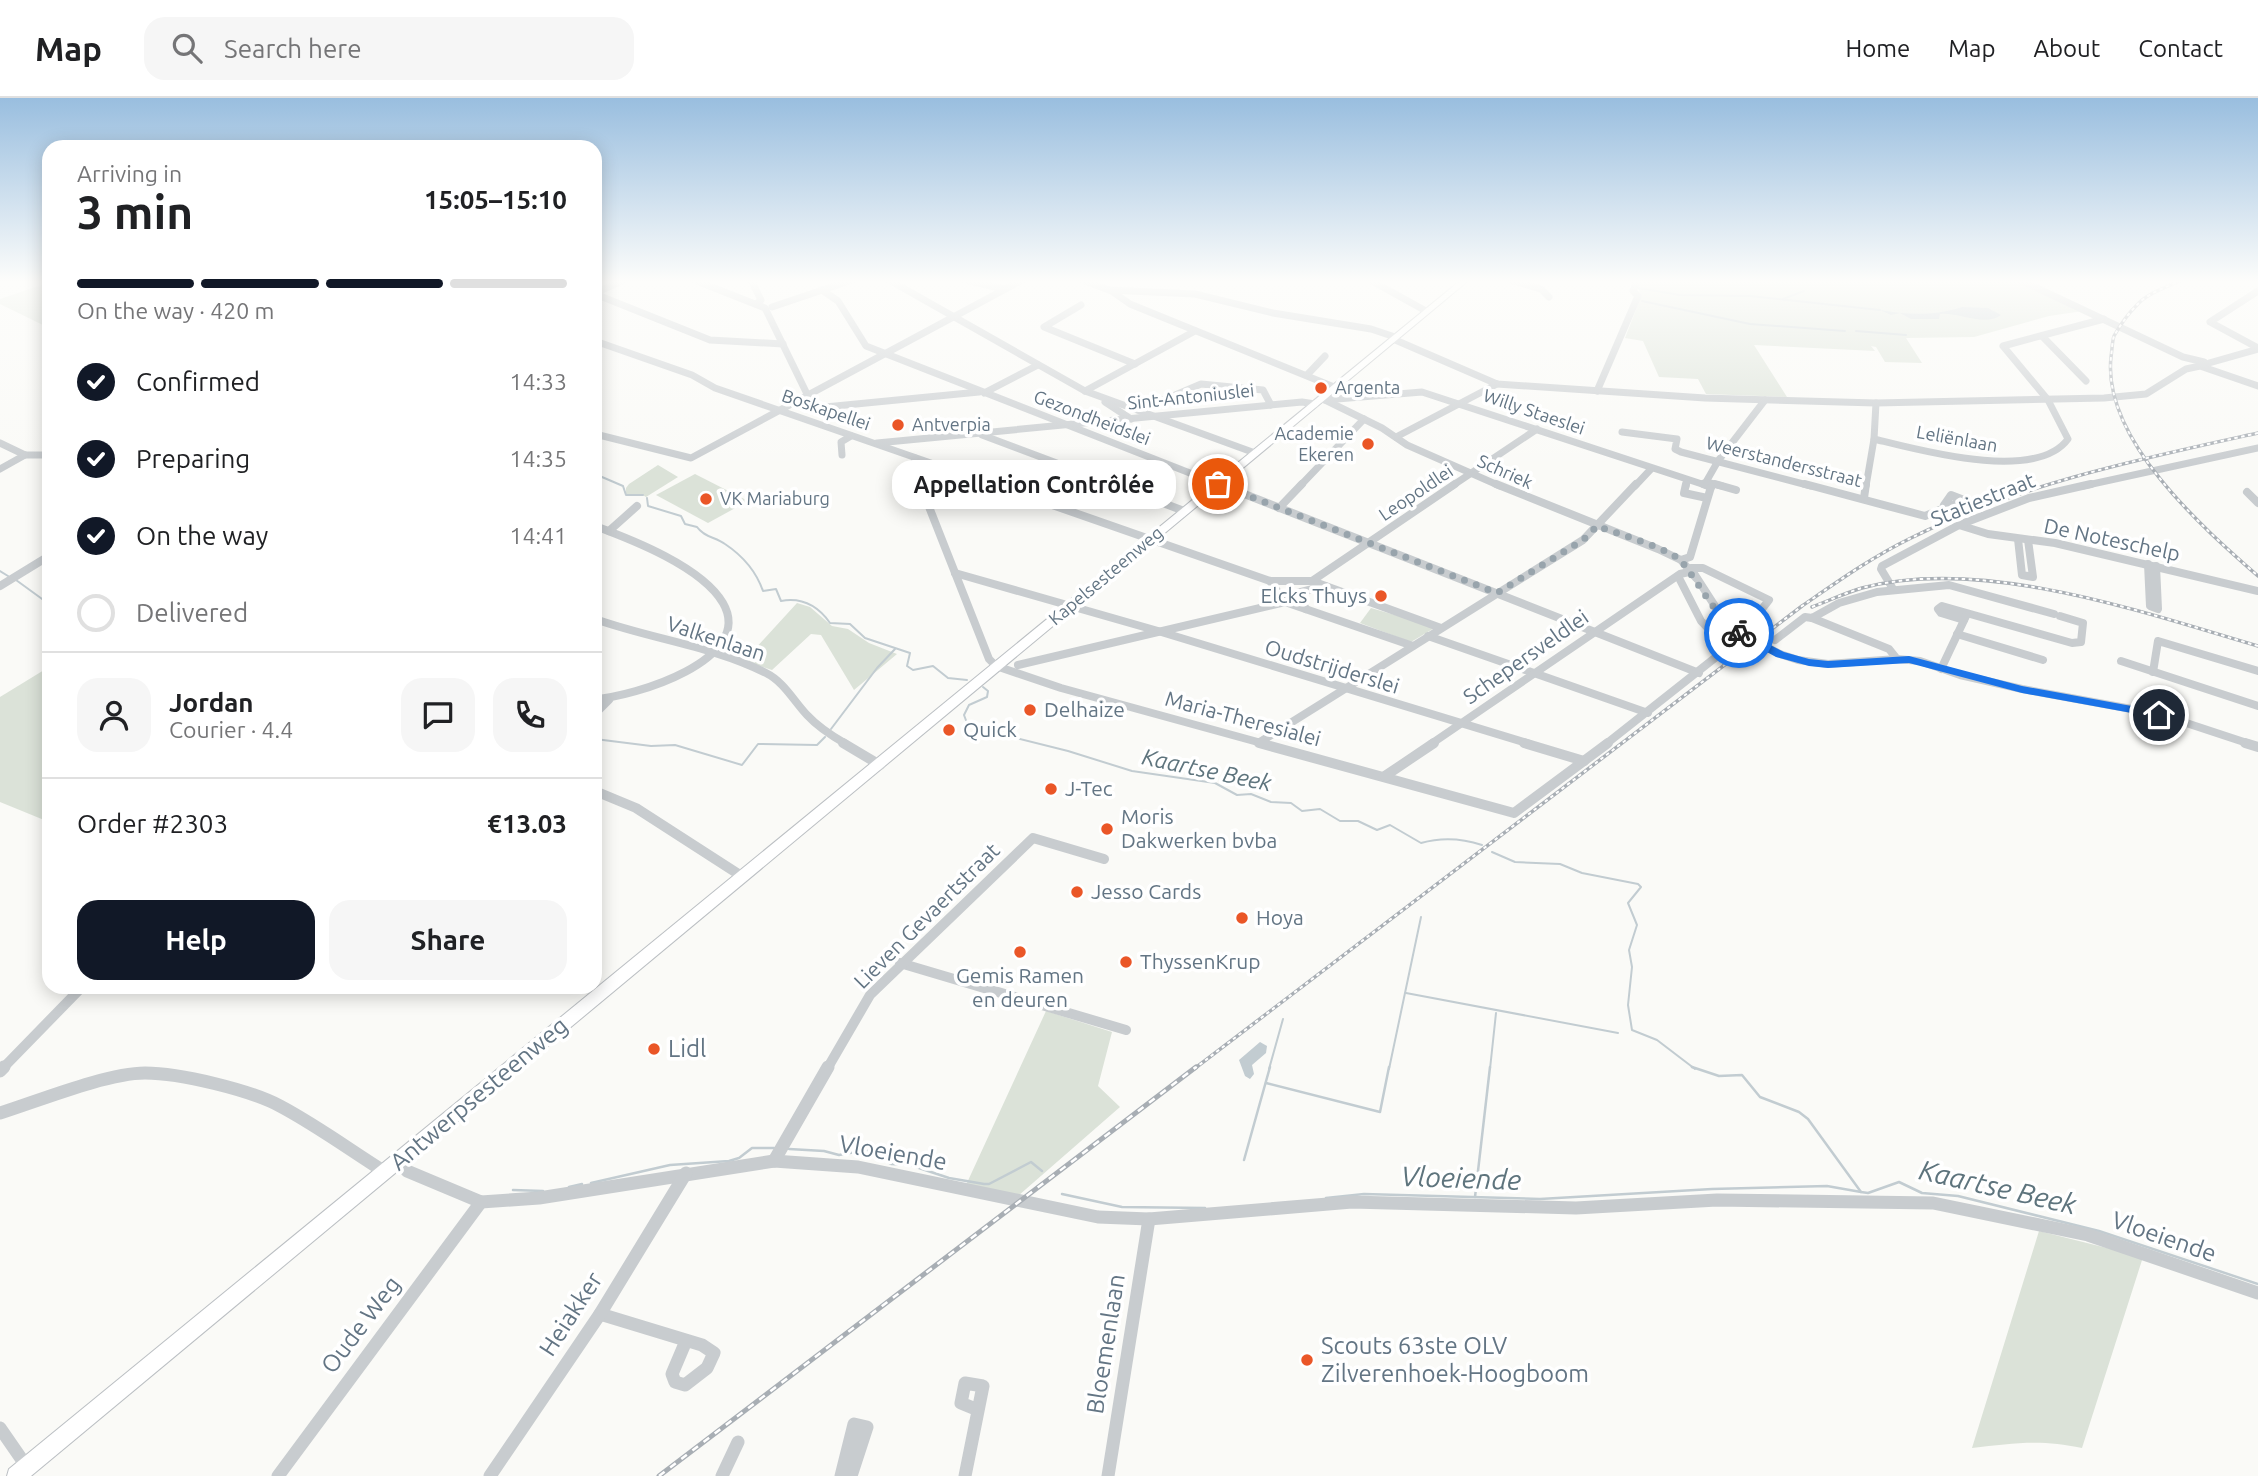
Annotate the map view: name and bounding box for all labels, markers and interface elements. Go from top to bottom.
search box [144,17,634,80]
icon: search [168,29,206,67]
text: Map [35,30,102,67]
text: Search here [224,34,362,63]
text: Home [1845,35,1910,62]
text: Map [1948,35,1995,62]
text: About [2033,35,2100,62]
text: Contact [2138,35,2223,62]
text: Arriving in [77,161,182,186]
text: 15:05–15:10 [424,185,567,214]
text: 3 min [77,186,193,238]
text: On the way · 420 m [77,298,274,323]
icon: check [77,363,115,401]
text: Confirmed [136,367,260,396]
text: 14:33 [509,369,567,394]
place label: Argenta [1335,377,1400,397]
street label: Sint-Antoniuslei [1127,379,1255,413]
marker: Argenta [1313,380,1329,396]
street label: Willy Staeslei [1481,384,1588,438]
street label: Boskapellei [779,385,873,434]
street label: Gezondheidslei [1031,386,1153,448]
place label: Antverpia [912,414,991,434]
marker: Antverpia [890,417,906,433]
street label: Leliënlaan [1915,421,1999,455]
place label: Academie Ekeren [1274,423,1354,464]
street label: Weerstandersstraat [1704,432,1864,490]
marker: Academie Ekeren [1360,436,1376,452]
icon: check [77,440,115,478]
text: Preparing [136,444,250,473]
text: 14:35 [509,446,567,471]
street label: Schriek [1475,450,1536,492]
pin [1188,454,1248,514]
callout: Appellation Contrôlée [892,460,1176,508]
street label: Leopoldlei [1375,460,1456,524]
icon: bag [1199,465,1237,503]
street label: Statiestraat [1927,467,2038,531]
text: Appellation Contrôlée [913,472,1155,497]
place label: VK Mariaburg [720,488,830,508]
marker: VK Mariaburg [698,491,714,507]
street label: De Noteschelp [2042,513,2182,565]
icon: check [77,517,115,555]
text: On the way [136,521,268,550]
street label: Kapelsesteenweg [1044,522,1166,629]
text: 14:41 [509,523,567,548]
place label: Elcks Thuys [1261,583,1367,607]
marker: Elcks Thuys [1373,588,1389,604]
text: Delivered [136,598,248,627]
courier [1704,598,1774,668]
street label: Schepersveldlei [1458,604,1593,708]
street label: Valkenlaan [664,611,769,665]
icon: bike [1720,614,1758,652]
street label: Oudstrijderslei [1262,634,1402,698]
button: person [77,678,151,752]
button: chat [401,678,475,752]
button: phone [493,678,567,752]
pin [2129,685,2189,745]
street label: Maria-Theresialei [1163,686,1324,750]
text: Jordan [169,688,254,717]
icon: home [2140,696,2178,734]
place label: Delhaize [1044,697,1125,721]
marker: Delhaize [1022,702,1038,718]
text: Courier · 4.4 [169,717,293,742]
place label: Quick [963,717,1017,741]
marker: Quick [941,722,957,738]
water label: Kaartse Beek [1140,744,1274,796]
place label: J-Tec [1065,776,1113,800]
marker: J-Tec [1043,781,1059,797]
place label: Moris Dakwerken bvba [1121,804,1277,852]
text: Order #2303 [77,809,228,838]
text: €13.03 [487,809,567,838]
marker: Moris Dakwerken bvba [1099,821,1115,837]
street label: Lieven Gevaertstraat [849,838,1004,993]
place label: Jesso Cards [1091,879,1201,903]
marker: Jesso Cards [1069,884,1085,900]
button: Help [77,900,315,980]
button: Share [329,900,567,980]
place label: Hoya [1256,905,1304,929]
marker: Hoya [1234,910,1250,926]
marker: Gemis Ramen en deuren [1012,944,1028,960]
place label: ThyssenKrup [1140,949,1260,973]
marker: ThyssenKrup [1118,954,1134,970]
place label: Gemis Ramen en deuren [956,963,1084,1011]
street label: Antwerpsesteenweg [385,1012,573,1176]
place label: Lidl [668,1035,706,1062]
marker: Lidl [646,1041,662,1057]
street label: Vloeiende [837,1130,949,1175]
water label: Kaartse Beek [1916,1153,2081,1220]
water label: Vloeiende [1400,1160,1522,1195]
street label: Vloeiende [2108,1206,2220,1267]
street label: Heiakker [534,1267,608,1361]
street label: Oude Weg [316,1271,406,1378]
street label: Bloemenlaan [1081,1272,1130,1416]
place label: Scouts 63ste OLV Zilverenhoek-Hoogboom [1321,1332,1589,1387]
marker: Scouts 63ste OLV Zilverenhoek-Hoogboom [1299,1352,1315,1368]

